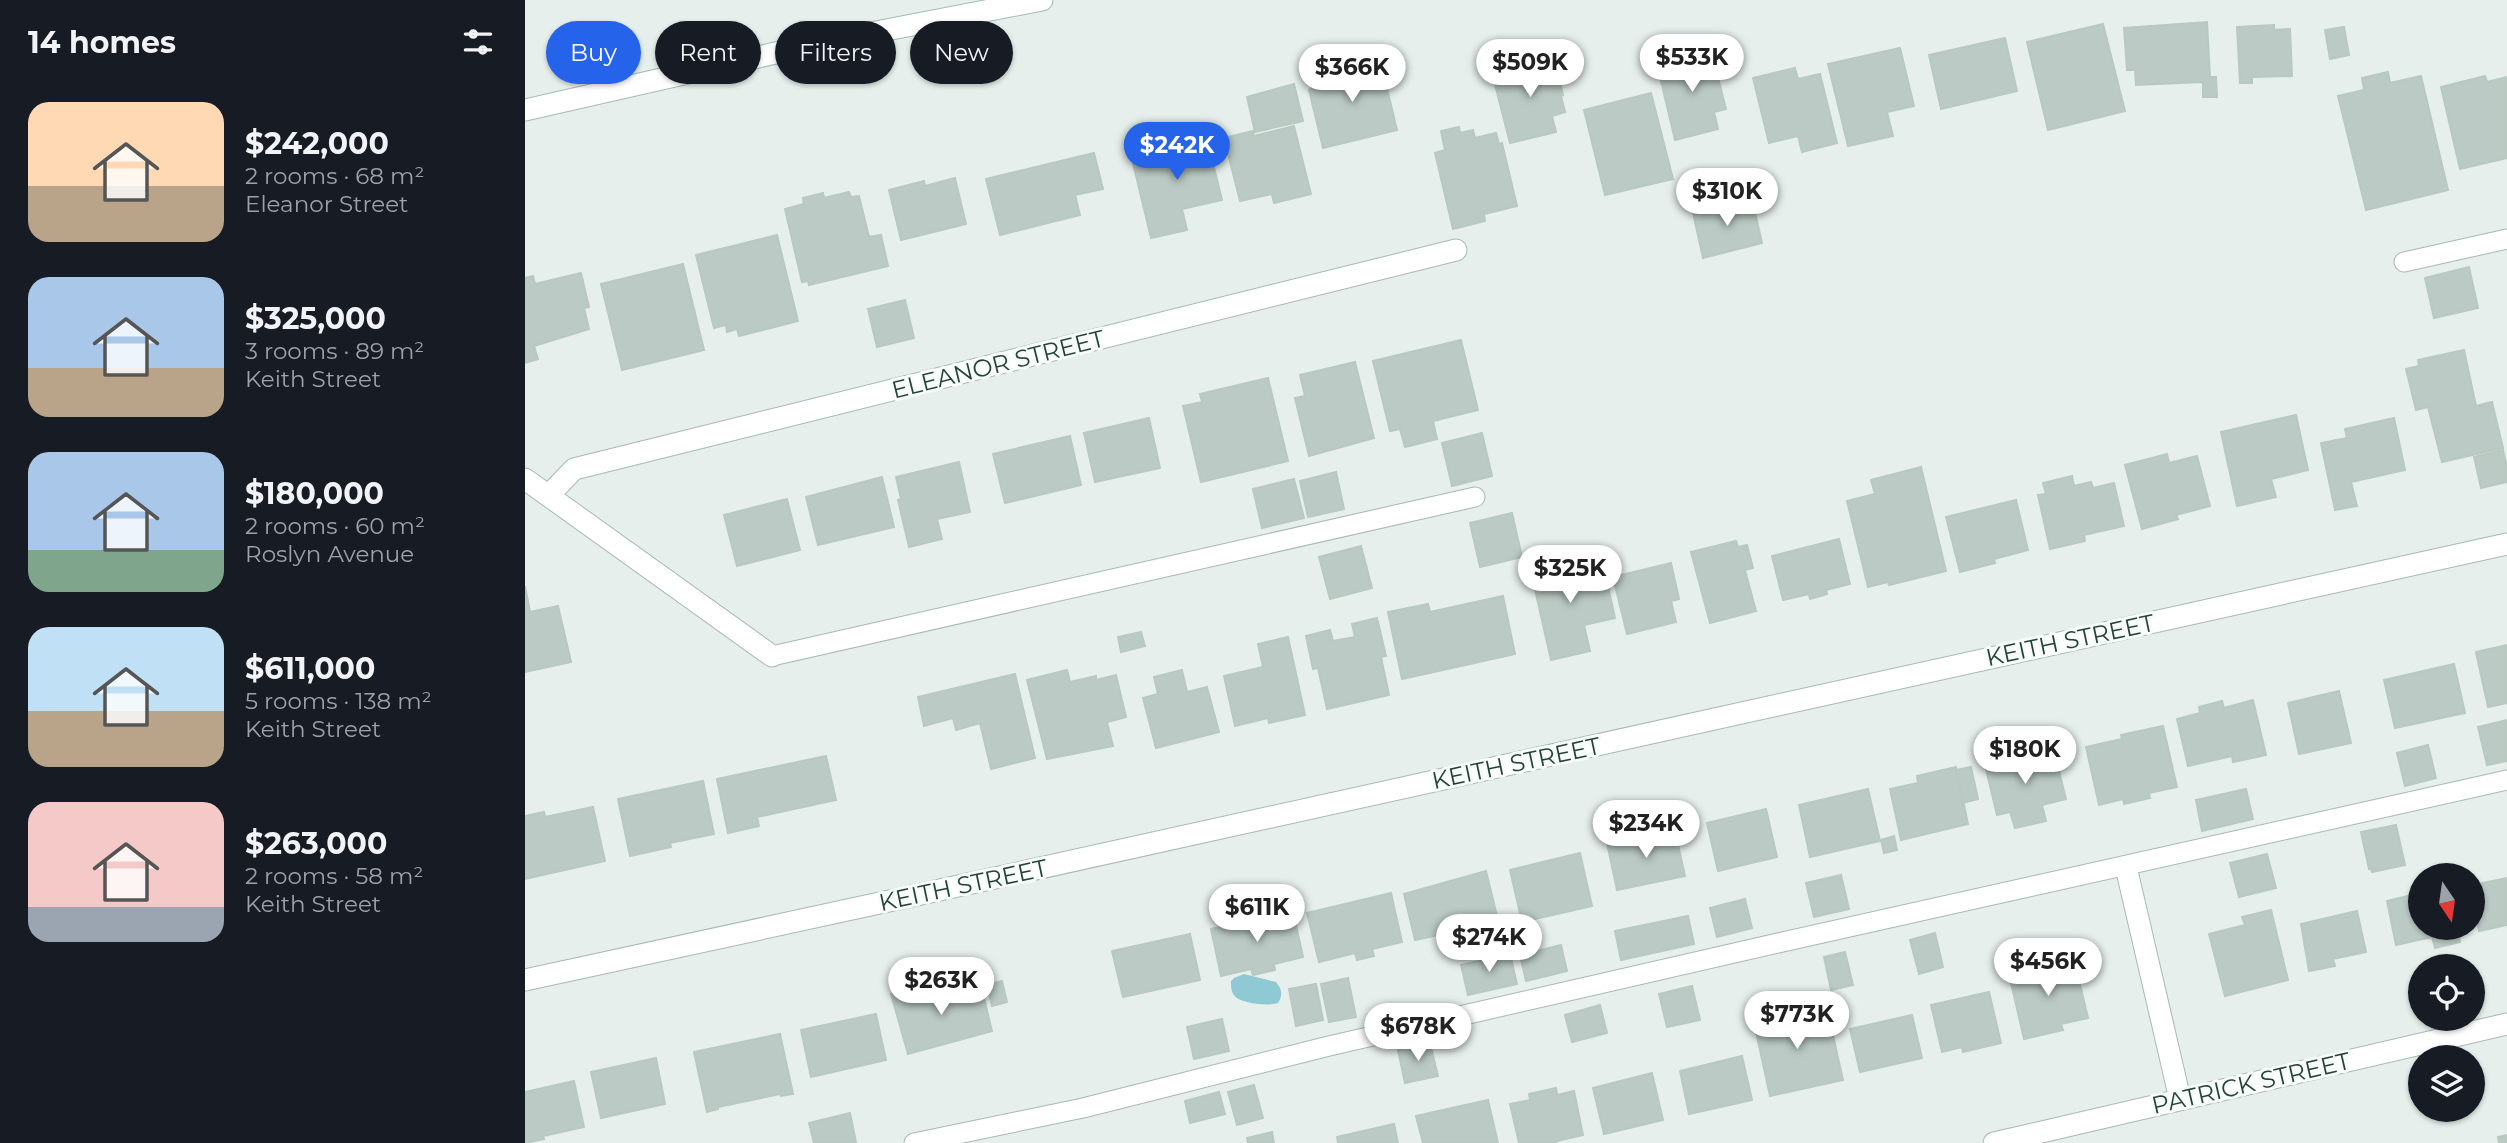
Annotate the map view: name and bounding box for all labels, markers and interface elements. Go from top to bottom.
chip: Buy [546,21,641,84]
chip: Rent [655,21,761,84]
chip: Filters [775,21,896,84]
chip: New [910,21,1013,84]
icon: filters [459,23,497,61]
text: 14 homes [28,24,176,61]
pin: $533K [1643,34,1741,94]
pin: $509K [1481,40,1579,99]
text: $533K [1656,43,1728,71]
pin: $366K [1303,44,1401,104]
text: $509K [1492,48,1568,76]
text: $366K [1315,53,1389,81]
pin: $242K [1128,122,1226,182]
text: $242,000 [245,125,389,162]
icon: home [84,130,168,214]
text: $242K [1140,131,1214,159]
text: 2 rooms · 68 m² [245,162,424,190]
pin: $310K [1678,168,1776,228]
text: $310K [1692,177,1762,205]
text: Eleanor Street [245,190,408,218]
text: $325,000 [245,300,386,337]
icon: home [84,305,168,389]
street label: ELEANOR STREET [889,323,1108,404]
text: 3 rooms · 89 m² [245,337,424,365]
text: Keith Street [245,365,381,393]
text: $180,000 [245,475,384,512]
icon: home [84,480,168,564]
text: 2 rooms · 60 m² [245,512,425,540]
text: Roslyn Avenue [245,540,414,568]
pin: $325K [1521,546,1619,605]
text: $325K [1534,554,1606,582]
street label: KEITH STREET [1983,608,2157,672]
text: $611,000 [245,650,375,687]
icon: home [84,655,168,739]
text: 5 rooms · 138 m² [245,687,432,715]
text: Keith Street [245,715,381,743]
pin: $180K [1976,726,2074,786]
street label: KEITH STREET [1429,731,1603,795]
text: $180K [1989,735,2061,763]
pin: $234K [1597,800,1695,860]
text: $234K [1609,809,1683,837]
text: $263,000 [245,825,387,862]
icon: home [84,830,168,914]
street label: KEITH STREET [876,853,1050,917]
text: 2 rooms · 58 m² [245,862,423,890]
north arrow [2408,863,2485,940]
map controls [2408,863,2485,1122]
pin: $611K [1208,884,1306,944]
text: Keith Street [245,890,381,918]
text: $611K [1225,893,1289,921]
pin: $274K [1440,914,1538,974]
text: $274K [1452,923,1526,951]
pin: $456K [1999,939,2097,998]
text: $456K [2010,947,2086,975]
button: locate [2408,954,2485,1031]
pin: $263K [892,958,990,1017]
text: $263K [904,966,978,994]
pin: $773K [1748,992,1846,1051]
text: $773K [1760,1000,1834,1028]
pin: $678K [1369,1004,1467,1063]
text: $678K [1380,1012,1456,1040]
button: layers [2408,1045,2485,1122]
street label: PATRICK STREET [2149,1046,2353,1120]

